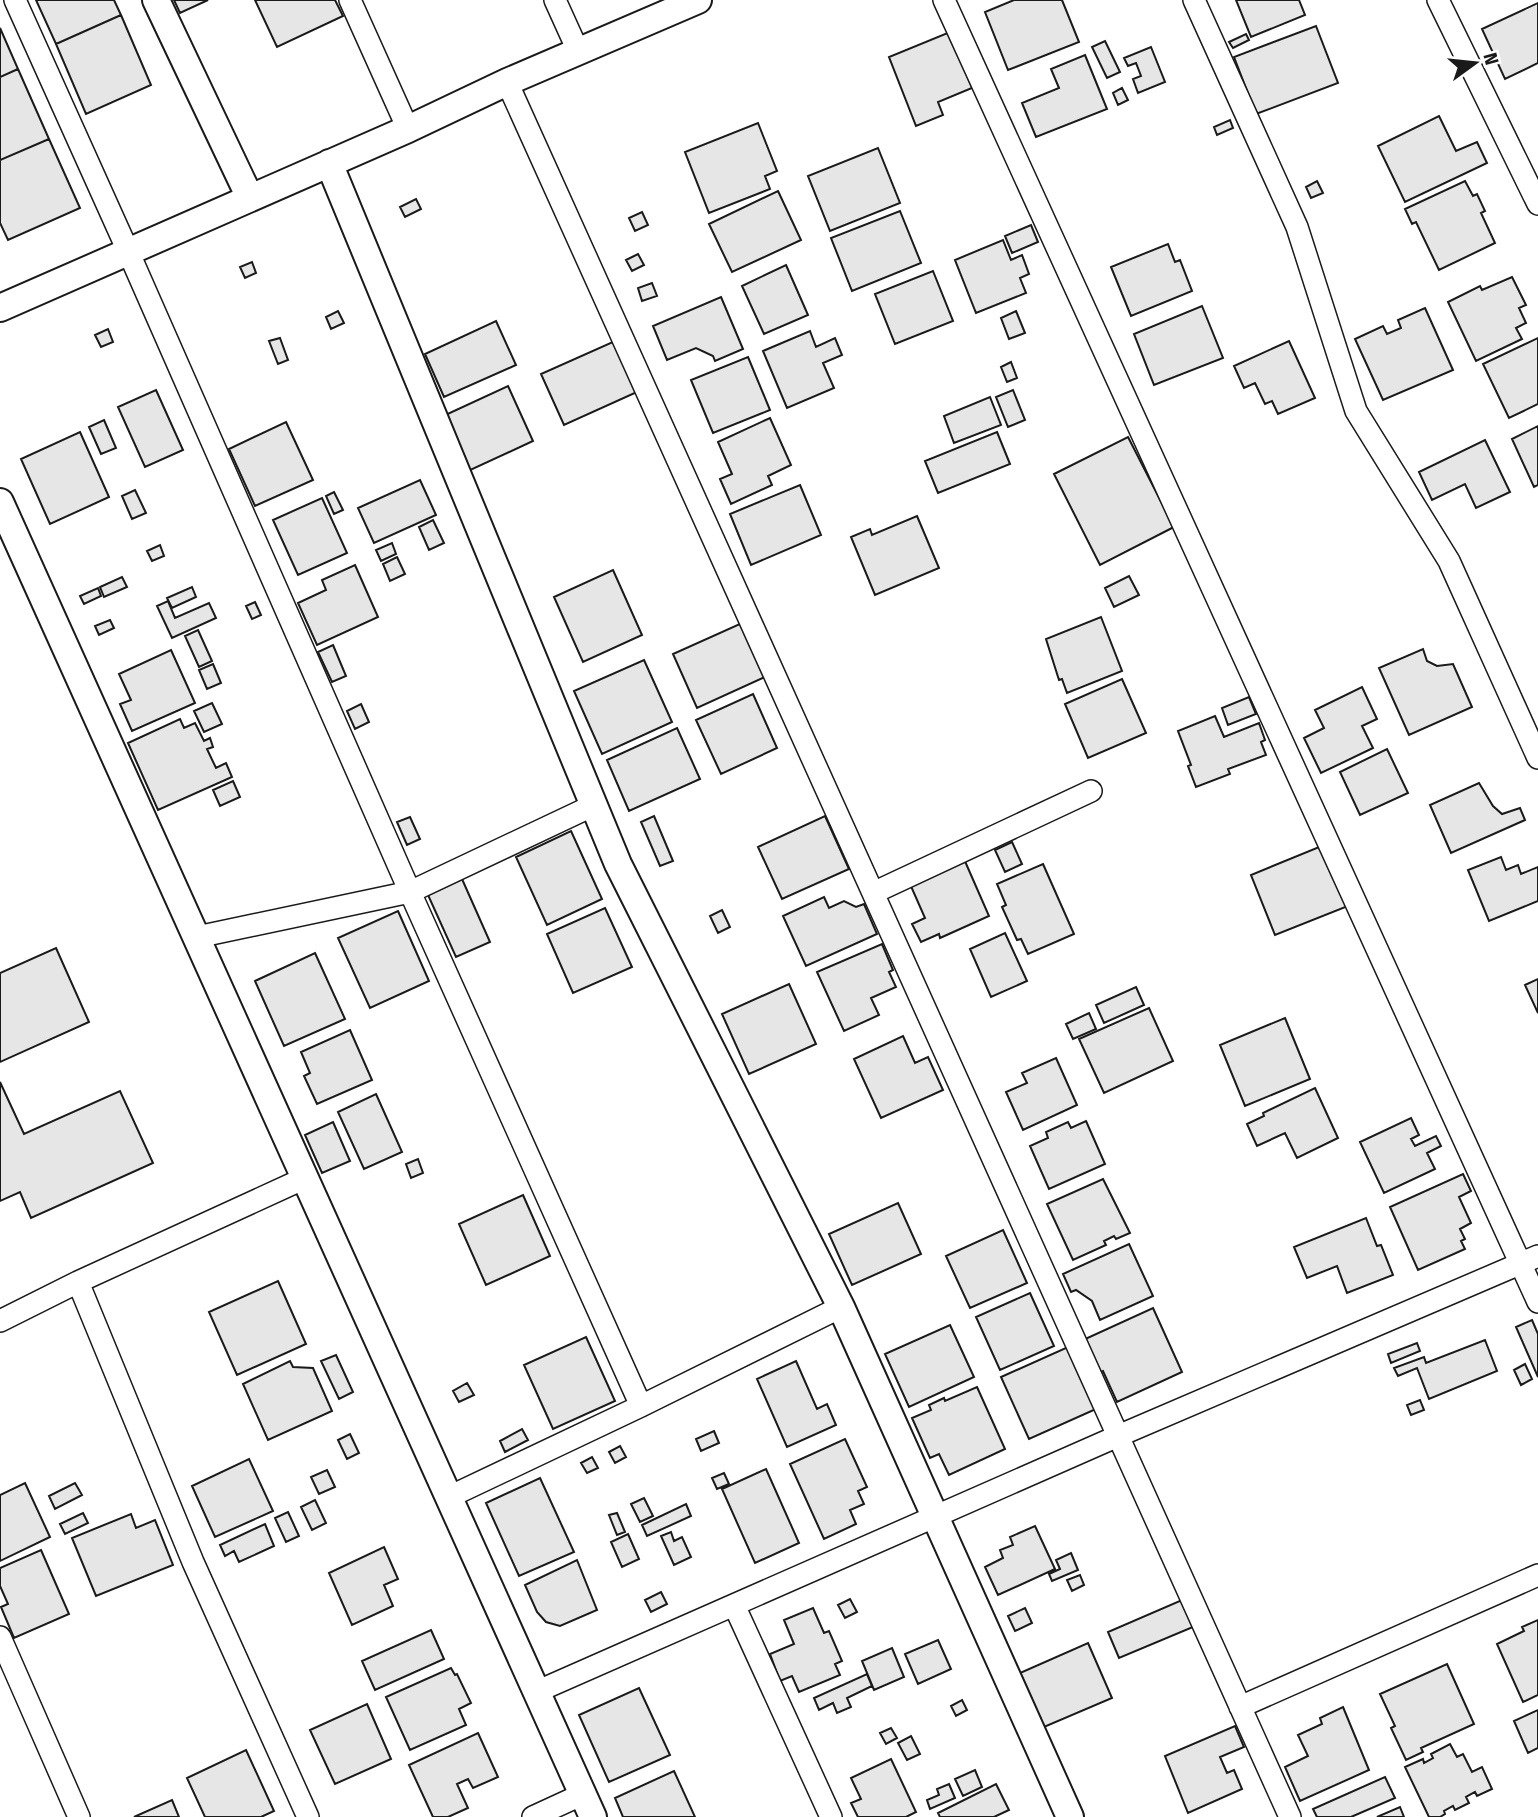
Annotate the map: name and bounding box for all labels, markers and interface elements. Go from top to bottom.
north arrow [1440,28,1510,98]
text: N [1478,50,1504,67]

